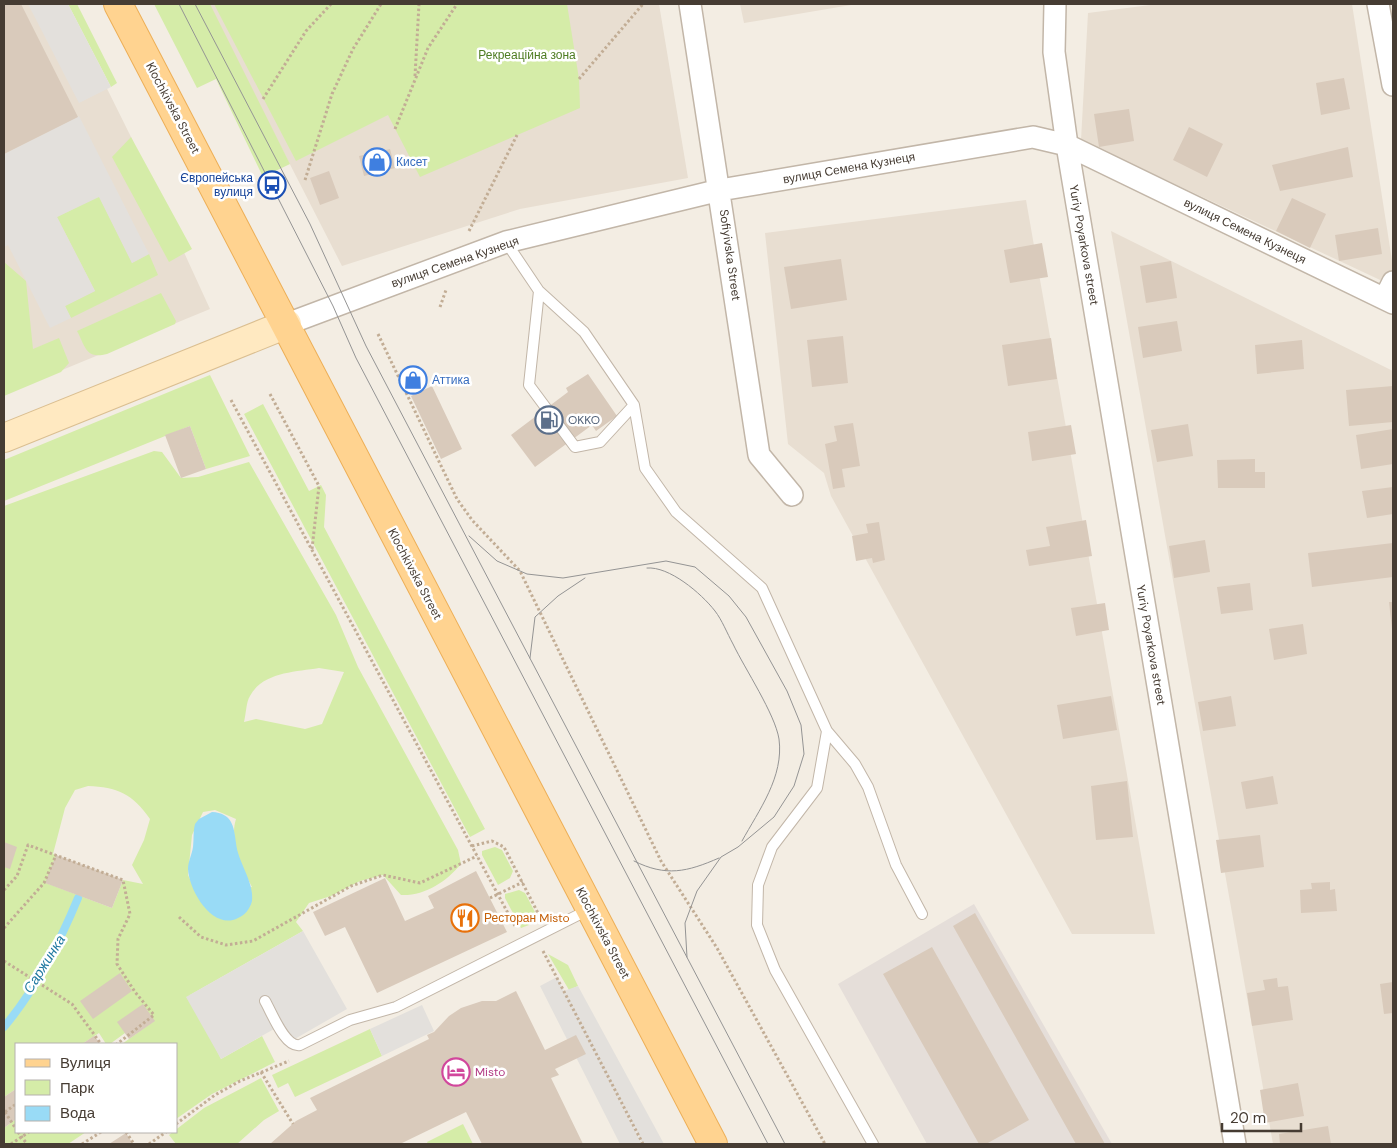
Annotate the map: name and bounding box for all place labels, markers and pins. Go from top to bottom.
shop icon: Кисет [362,147,392,177]
place label: Кисет [396,154,428,170]
place label: Європейська вулиця [180,170,253,200]
bus stop icon: Європейська вулиця [257,170,287,200]
shop icon: Аттика [398,365,428,395]
place label: Аттика [432,372,470,388]
fuel station icon: OKKO [534,405,564,435]
place label: OKKO [568,412,600,428]
restaurant icon: Ресторан Misto [450,903,480,933]
place label: Ресторан Misto [484,910,570,926]
hotel icon: Misto [441,1057,471,1087]
place label: Misto [475,1064,505,1080]

